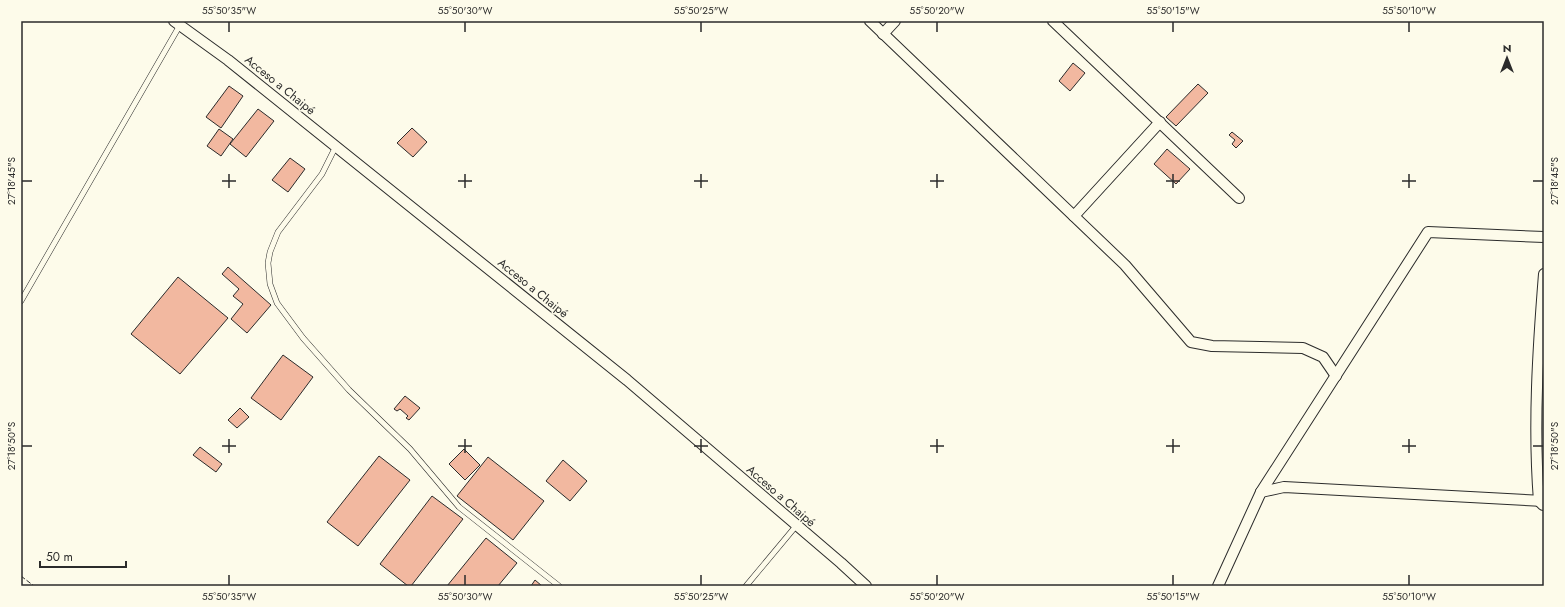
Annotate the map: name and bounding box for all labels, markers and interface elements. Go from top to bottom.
text: 55°50'35"W [202,3,256,18]
text: 55°50'30"W [438,3,492,18]
text: 55°50'25"W [674,3,728,18]
text: 55°50'20"W [910,3,964,18]
text: 55°50'15"W [1146,3,1200,18]
text: 55°50'10"W [1382,3,1436,18]
north arrow [1487,38,1527,78]
text: N [1503,40,1511,56]
street label: Acceso a Chaipé [241,51,319,119]
text: 27°18'45"S [4,156,19,205]
text: 27°18'45"S [1547,156,1562,205]
street label: Acceso a Chaipé [494,254,572,322]
text: 27°18'50"S [4,421,19,470]
text: 27°18'50"S [1547,421,1562,470]
street label: Acceso a Chaipé [743,461,819,531]
scale bar [40,543,126,569]
text: 50 m [46,548,73,566]
text: 55°50'35"W [202,589,256,604]
text: 55°50'30"W [438,589,492,604]
text: 55°50'25"W [674,589,728,604]
text: 55°50'20"W [910,589,964,604]
text: 55°50'15"W [1146,589,1200,604]
text: 55°50'10"W [1382,589,1436,604]

